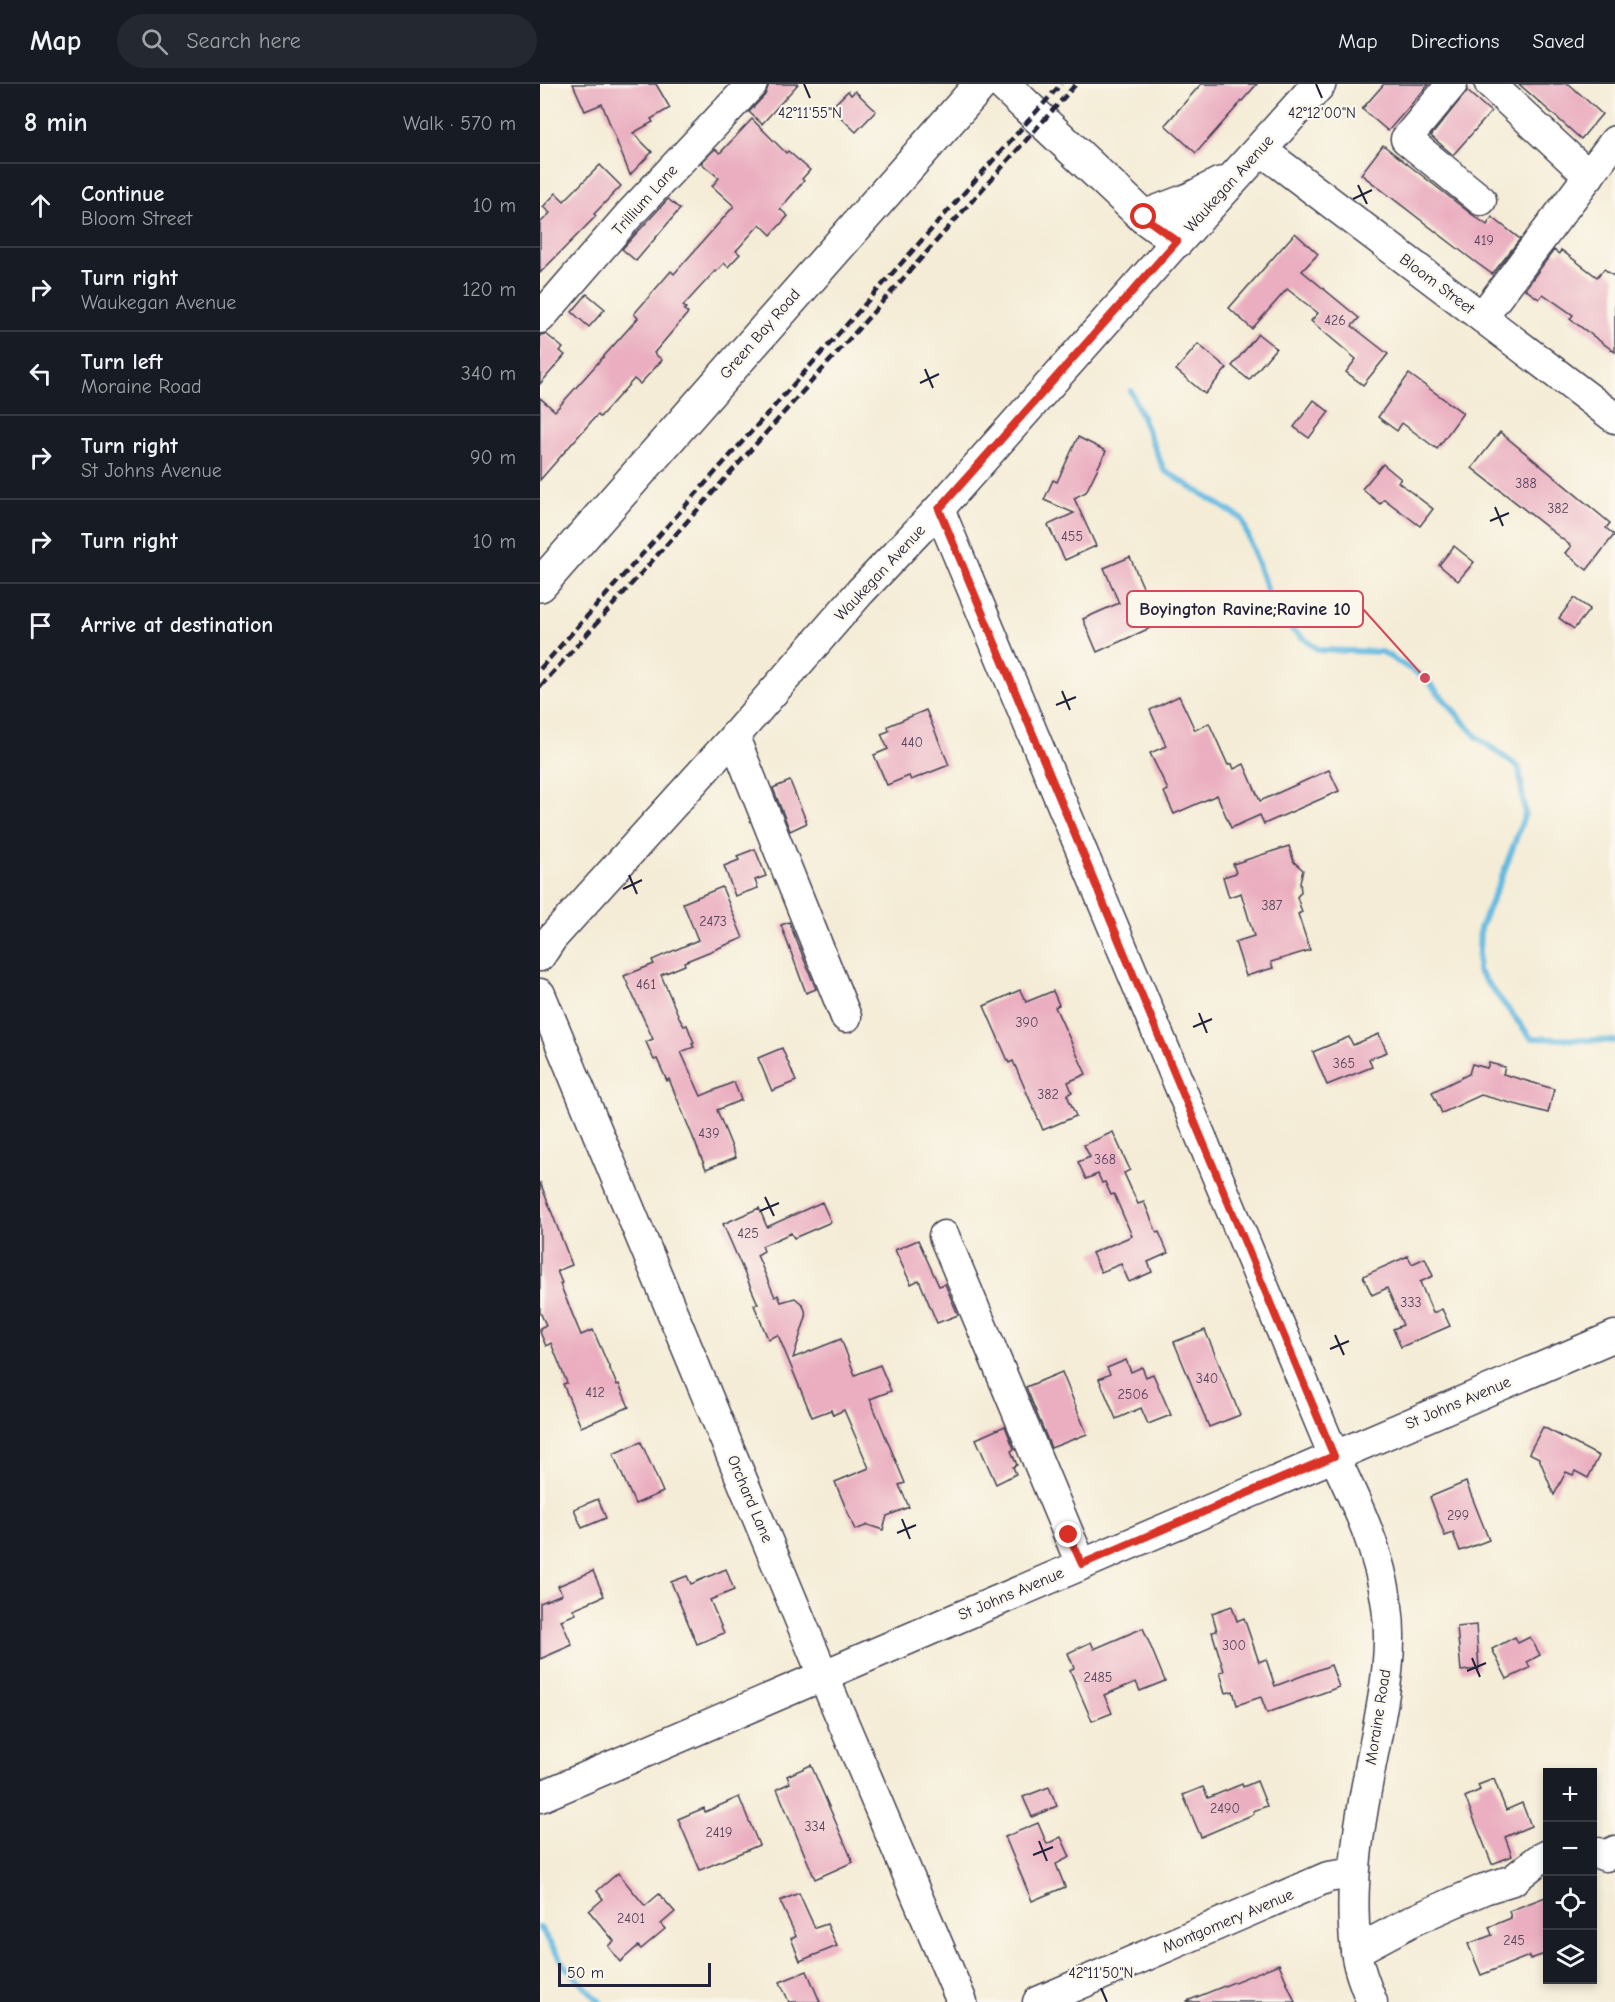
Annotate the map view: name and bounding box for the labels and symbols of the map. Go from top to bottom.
text: 42°11'55"N [778,104,842,122]
text: 42°12'00"N [1288,104,1356,122]
street label: Waukegan Avenue [1181,132,1277,236]
street label: Trillium Lane [609,161,681,239]
route start [1130,203,1156,229]
house number: 419 [1474,232,1494,249]
street label: Bloom Street [1396,250,1478,318]
street label: Green Bay Road [716,285,804,383]
house number: 426 [1324,312,1346,329]
house number: 388 [1515,475,1537,492]
house number: 382 [1547,500,1569,517]
street label: Waukegan Avenue [831,521,929,625]
house number: 455 [1061,528,1083,545]
callout: Boyington Ravine;Ravine 10 [1127,591,1363,627]
text: Boyington Ravine;Ravine 10 [1139,599,1351,620]
house number: 440 [901,734,923,751]
house number: 387 [1262,897,1283,914]
house number: 2473 [699,913,727,930]
house number: 461 [636,976,656,993]
house number: 390 [1015,1014,1039,1031]
house number: 365 [1333,1055,1355,1072]
house number: 382 [1037,1086,1059,1103]
house number: 439 [698,1125,720,1142]
house number: 368 [1094,1151,1116,1168]
house number: 425 [737,1225,759,1242]
house number: 333 [1400,1294,1422,1311]
house number: 340 [1196,1370,1218,1387]
street label: St Johns Avenue [1403,1373,1513,1433]
house number: 412 [585,1384,605,1401]
house number: 2506 [1117,1386,1149,1403]
street label: Orchard Lane [723,1453,777,1545]
house number: 299 [1447,1507,1469,1524]
route end [1055,1521,1081,1547]
street label: St Johns Avenue [956,1564,1066,1624]
house number: 300 [1222,1637,1246,1654]
street label: Moraine Road [1362,1668,1394,1766]
house number: 2485 [1084,1669,1112,1686]
house number: 2490 [1210,1800,1240,1817]
house number: 334 [805,1818,826,1835]
house number: 2419 [705,1824,733,1841]
street label: Montgomery Avenue [1160,1885,1296,1957]
house number: 2401 [617,1910,645,1927]
house number: 245 [1503,1932,1525,1949]
scale bar [558,1960,711,1988]
text: 42°11'50"N [1069,1964,1133,1982]

